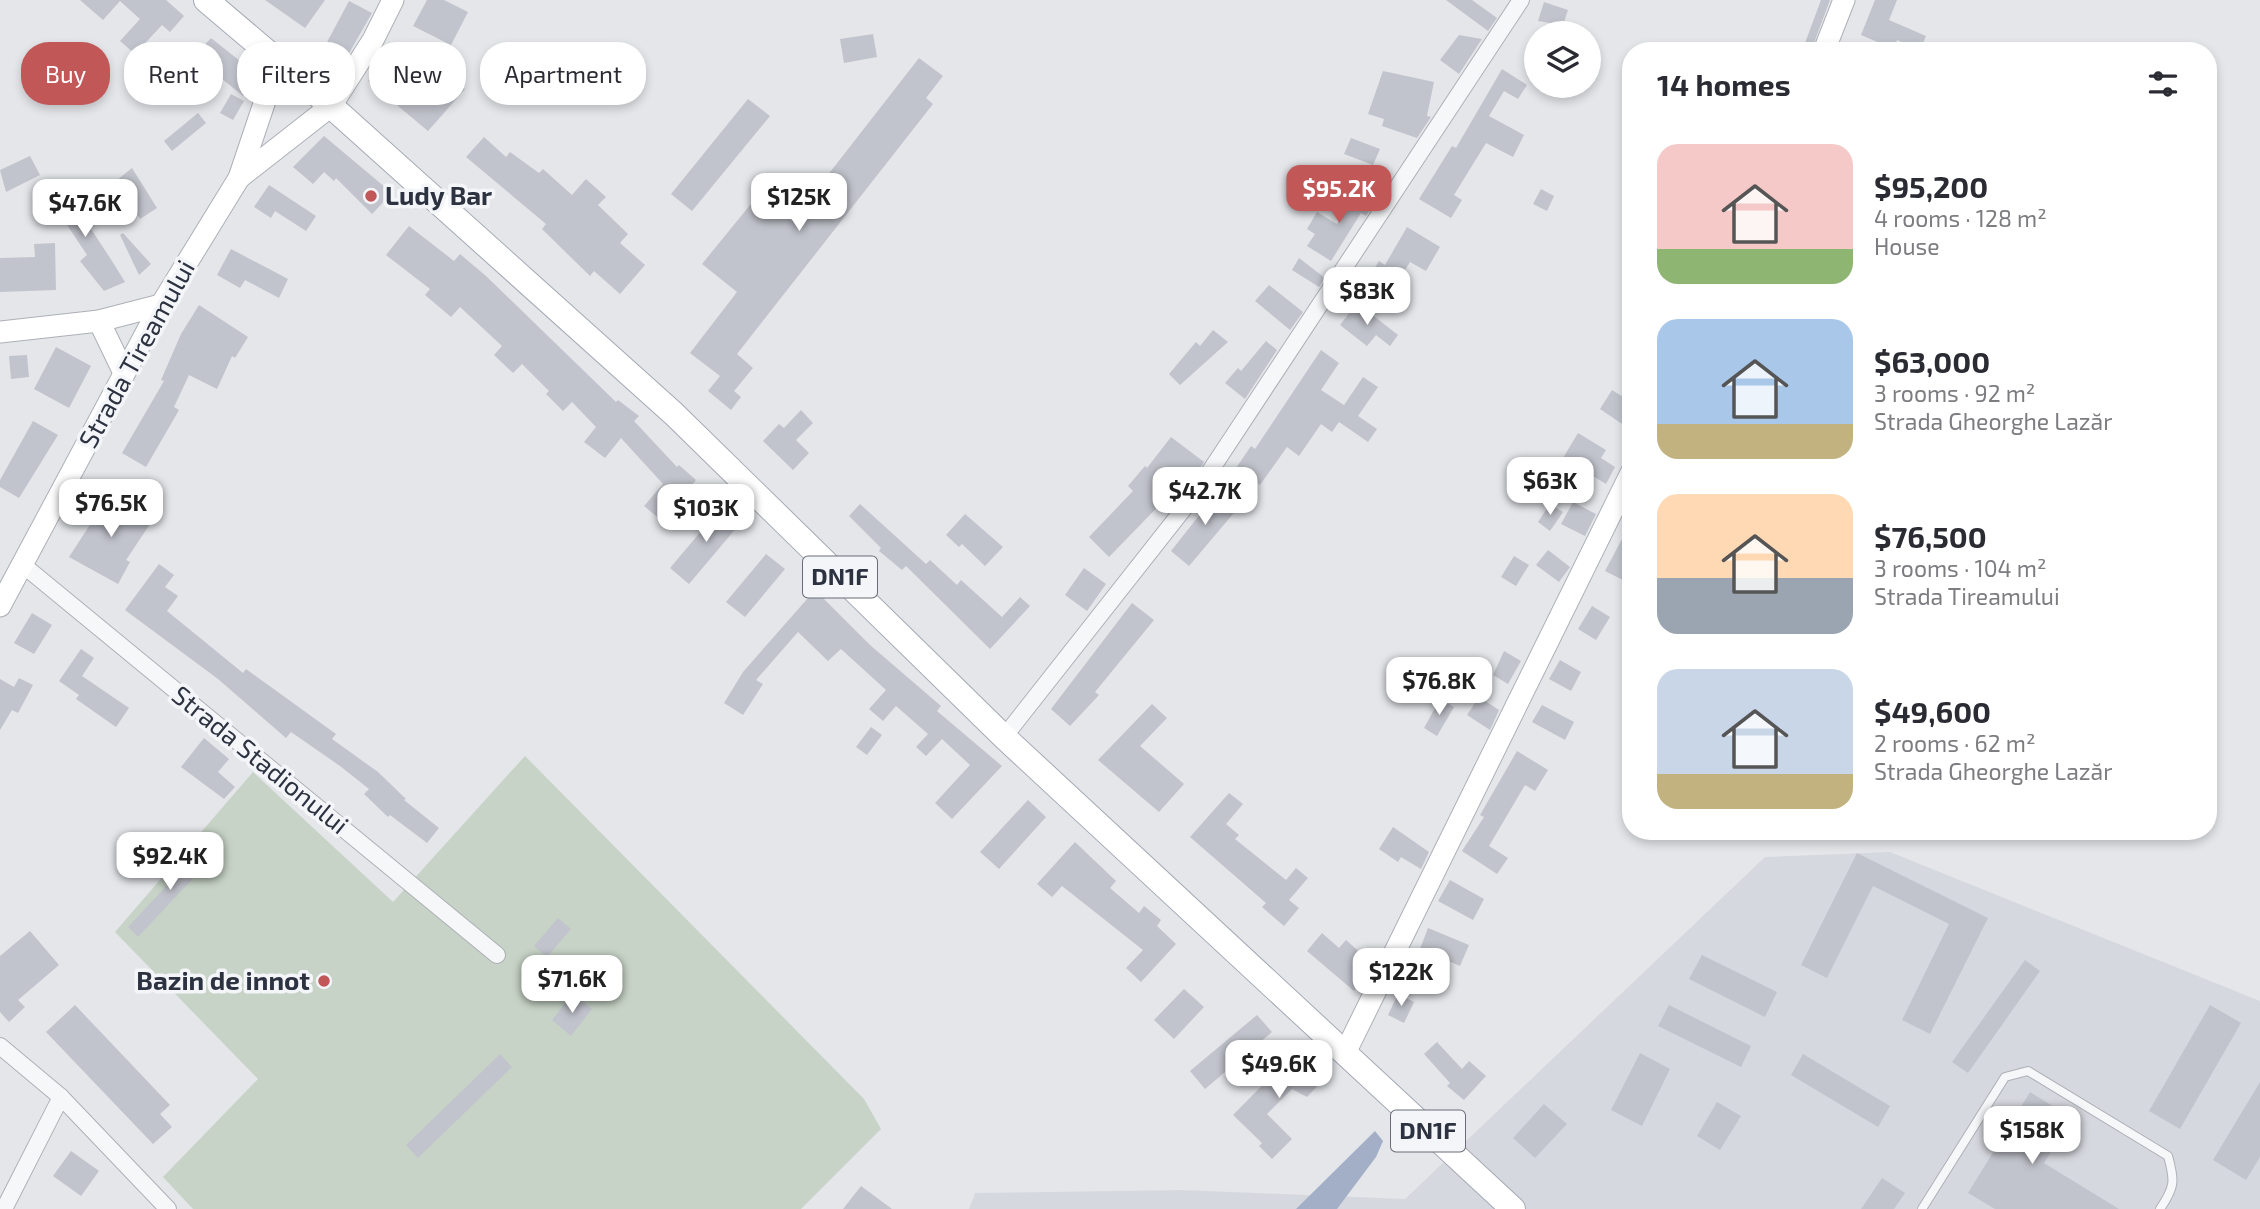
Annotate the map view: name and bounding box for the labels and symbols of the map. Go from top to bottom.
pin: $95.2K [1282,166,1396,225]
pin: $125K [750,174,848,233]
place label: Ludy Bar [385,179,492,211]
pin: $47.6K [28,180,142,239]
marker: Ludy Bar [363,188,379,204]
street label: Strada Tireamului [71,254,200,453]
pin: $83K [1326,268,1408,327]
pin: $63K [1509,458,1591,517]
pin: $42.7K [1148,468,1262,527]
pin: $76.5K [54,480,168,539]
pin: $103K [657,484,755,544]
road number: DN1F [803,556,877,598]
pin: $76.8K [1382,658,1496,717]
street label: Strada Stadionului [167,678,355,839]
pin: $92.4K [113,832,227,892]
pin: $122K [1352,948,1450,1008]
pin: $71.6K [515,956,629,1015]
place label: Bazin de innot [136,964,310,995]
marker: Bazin de innot [316,973,332,989]
pin: $49.6K [1222,1040,1336,1100]
pin: $158K [1983,1106,2081,1166]
road number: DN1F [1391,1111,1465,1152]

